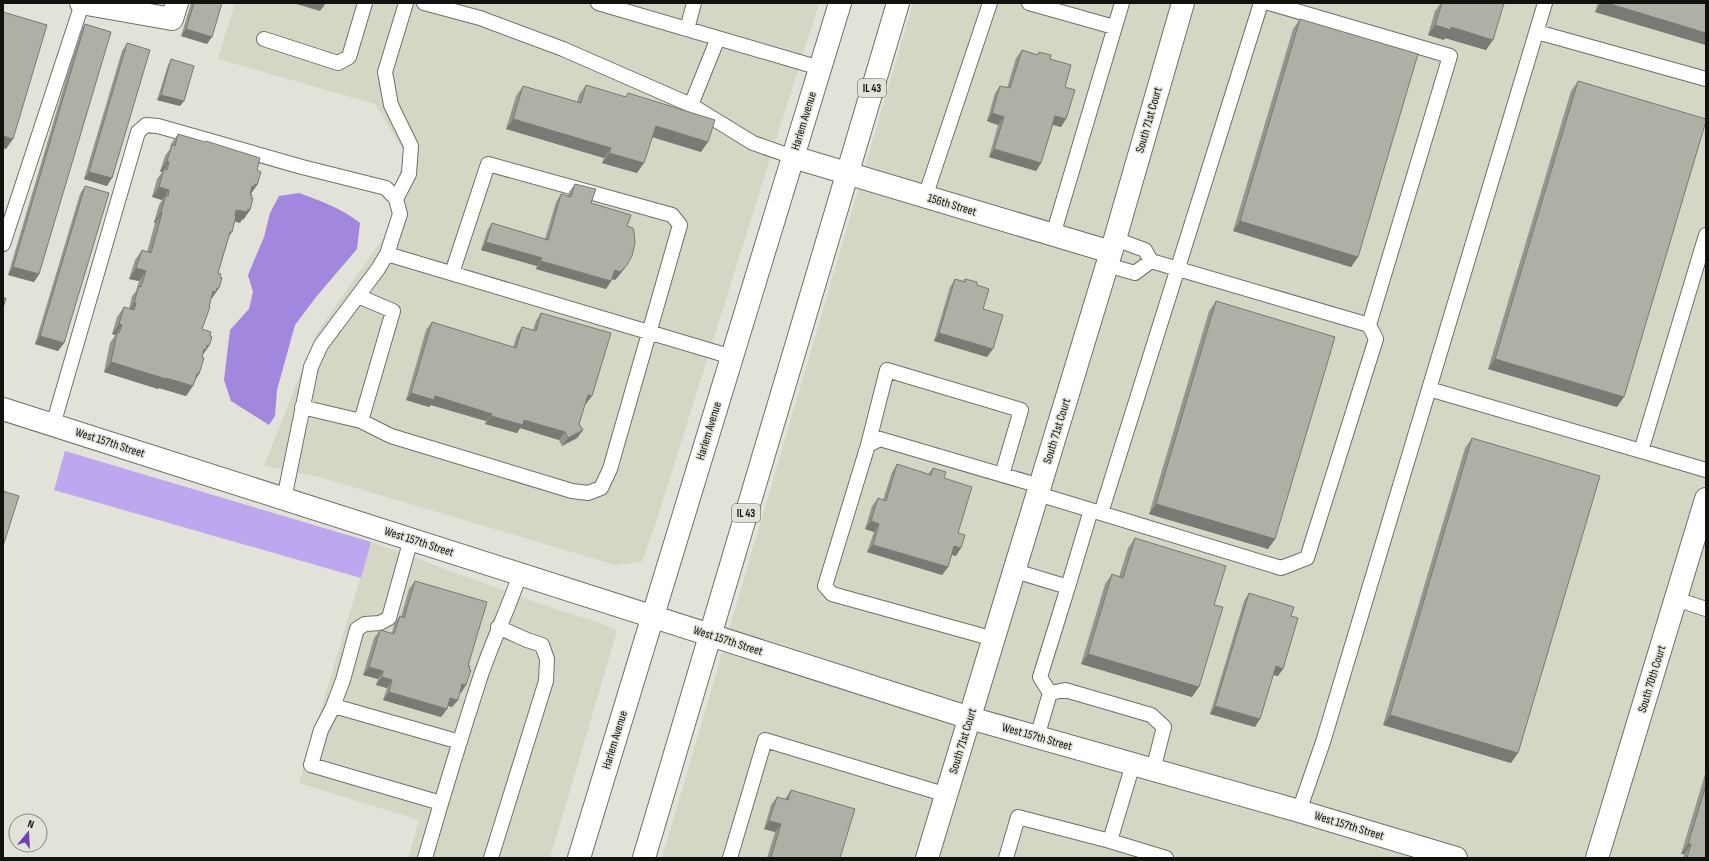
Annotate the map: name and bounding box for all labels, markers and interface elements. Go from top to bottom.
road number: IL 43 [858,79,886,97]
street label: South 71st Court [1132,85,1166,155]
street label: Harlem Avenue [788,90,820,152]
street label: 156th Street [926,190,979,220]
street label: South 71st Court [1040,396,1074,466]
street label: Harlem Avenue [693,400,725,462]
street label: West 157th Street [73,425,147,461]
road number: IL 43 [732,504,760,522]
street label: West 157th Street [382,524,456,560]
street label: West 157th Street [691,623,765,659]
street label: South 70th Court [1635,643,1669,714]
street label: South 71st Court [946,706,980,776]
street label: Harlem Avenue [599,709,631,771]
street label: West 157th Street [1000,720,1074,754]
street label: West 157th Street [1312,808,1386,844]
north arrow [8,813,48,853]
text: N [26,817,36,831]

